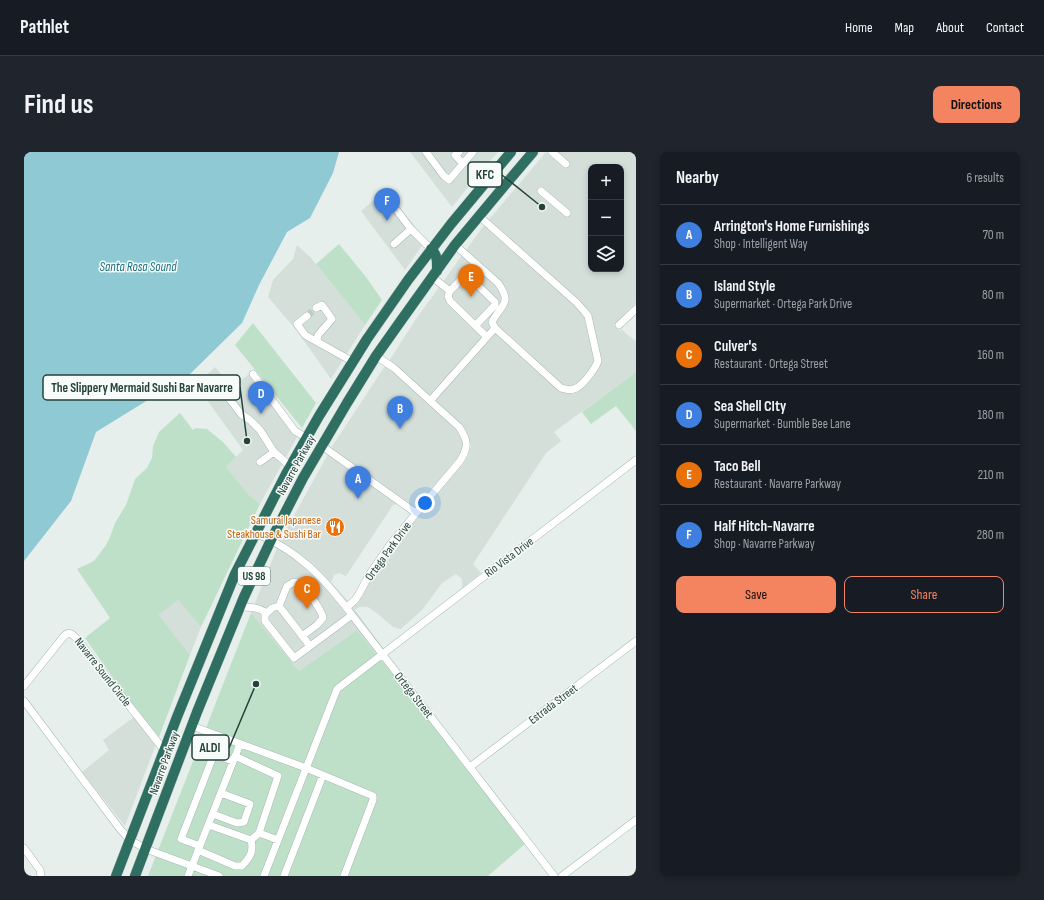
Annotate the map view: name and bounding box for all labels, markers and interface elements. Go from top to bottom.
text: Pathlet [20,16,69,39]
text: Home [845,19,873,36]
text: Map [895,19,914,36]
text: About [936,19,964,36]
text: Contact [986,19,1024,36]
button: Directions [933,86,1020,123]
text: Find us [24,88,93,121]
callout: KFC [468,162,502,187]
map controls [588,164,624,272]
button: + [588,164,624,200]
text: KFC [476,167,494,183]
text: Nearby [676,168,719,188]
text: 6 results [966,170,1004,186]
pin: F [374,188,400,221]
button: − [588,200,624,236]
text: Arrington's Home Furnishings [714,217,870,236]
text: A [686,227,692,243]
text: 70 m [983,227,1004,243]
button: layers [588,236,624,272]
text: Shop · Intelligent Way [714,236,808,252]
water label: Santa Rosa Sound [99,259,177,275]
pin: E [458,264,484,297]
text: Island Style [714,277,775,296]
text: B [686,287,692,303]
text: 80 m [982,287,1004,303]
text: Supermarket · Ortega Park Drive [714,296,852,312]
text: Culver's [714,337,757,356]
text: C [686,347,692,363]
text: 160 m [978,347,1004,363]
text: Restaurant · Ortega Street [714,356,828,372]
callout: The Slippery Mermaid Sushi Bar Navarre [43,375,240,400]
text: The Slippery Mermaid Sushi Bar Navarre [51,380,233,396]
pin: D [248,381,274,414]
pin: B [387,396,413,429]
text: Sea Shell CIty [714,397,786,416]
text: D [686,407,692,423]
text: 180 m [978,407,1004,423]
text: Supermarket · Bumble Bee Lane [714,416,851,432]
street label: Navarre Parkway [274,432,319,498]
text: Taco Bell [714,457,761,476]
pin: A [345,466,371,499]
text: E [686,467,692,483]
text: 210 m [978,467,1004,483]
text: Restaurant · Navarre Parkway [714,476,841,492]
your location [415,493,435,513]
place label: Samurai Japanese Steakhouse & Sushi Bar [227,513,322,542]
restaurant icon: Samurai Japanese Steakhouse & Sushi Bar [324,516,346,538]
text: Half Hitch-Navarre [714,517,815,536]
street label: Ortega Park Drive [362,519,415,584]
text: F [686,527,692,543]
text: 280 m [977,527,1004,543]
street label: Rio Vista Drive [482,534,537,581]
text: Shop · Navarre Parkway [714,536,815,552]
road number: US 98 [238,567,270,585]
pin: C [294,576,320,609]
button: Save [676,576,836,613]
button: Share [844,576,1004,613]
street label: Navarre Sound Circle [71,635,134,710]
street label: Ortega Street [391,669,436,722]
street label: Estrada Street [526,681,581,728]
street label: Navarre Parkway [146,729,183,797]
callout: ALDI [192,735,229,760]
text: ALDI [199,740,221,756]

